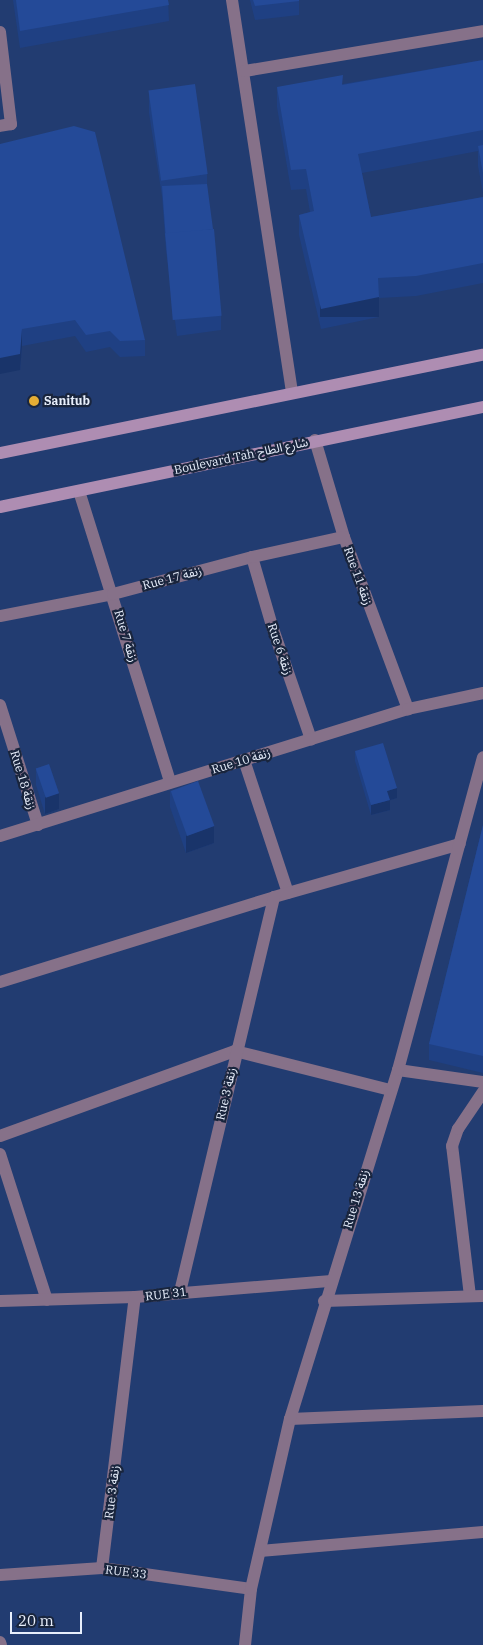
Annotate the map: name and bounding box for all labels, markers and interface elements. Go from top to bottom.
place label: Sanitub [44,394,90,408]
marker: Sanitub [28,395,40,407]
street label: Boulevard Tah شارع الطاح [173,435,309,477]
street label: Rue 11 زنقة [341,545,375,607]
street label: Rue 17 زنقة [141,563,203,593]
street label: Rue 7 زنقة [111,608,141,664]
street label: Rue 6 زنقة [264,621,296,677]
street label: Rue 10 زنقة [210,745,272,777]
street label: Rue 18 زنقة [7,749,39,811]
street label: Rue 3 زنقة [213,1066,239,1122]
street label: Rue 13 زنقة [340,1168,372,1230]
street label: RUE 31 [144,1284,188,1304]
street label: Rue 3 زنقة [102,1464,122,1520]
street label: RUE 33 [104,1562,148,1582]
scale bar [12,1602,85,1634]
text: 20 m [18,1611,54,1630]

